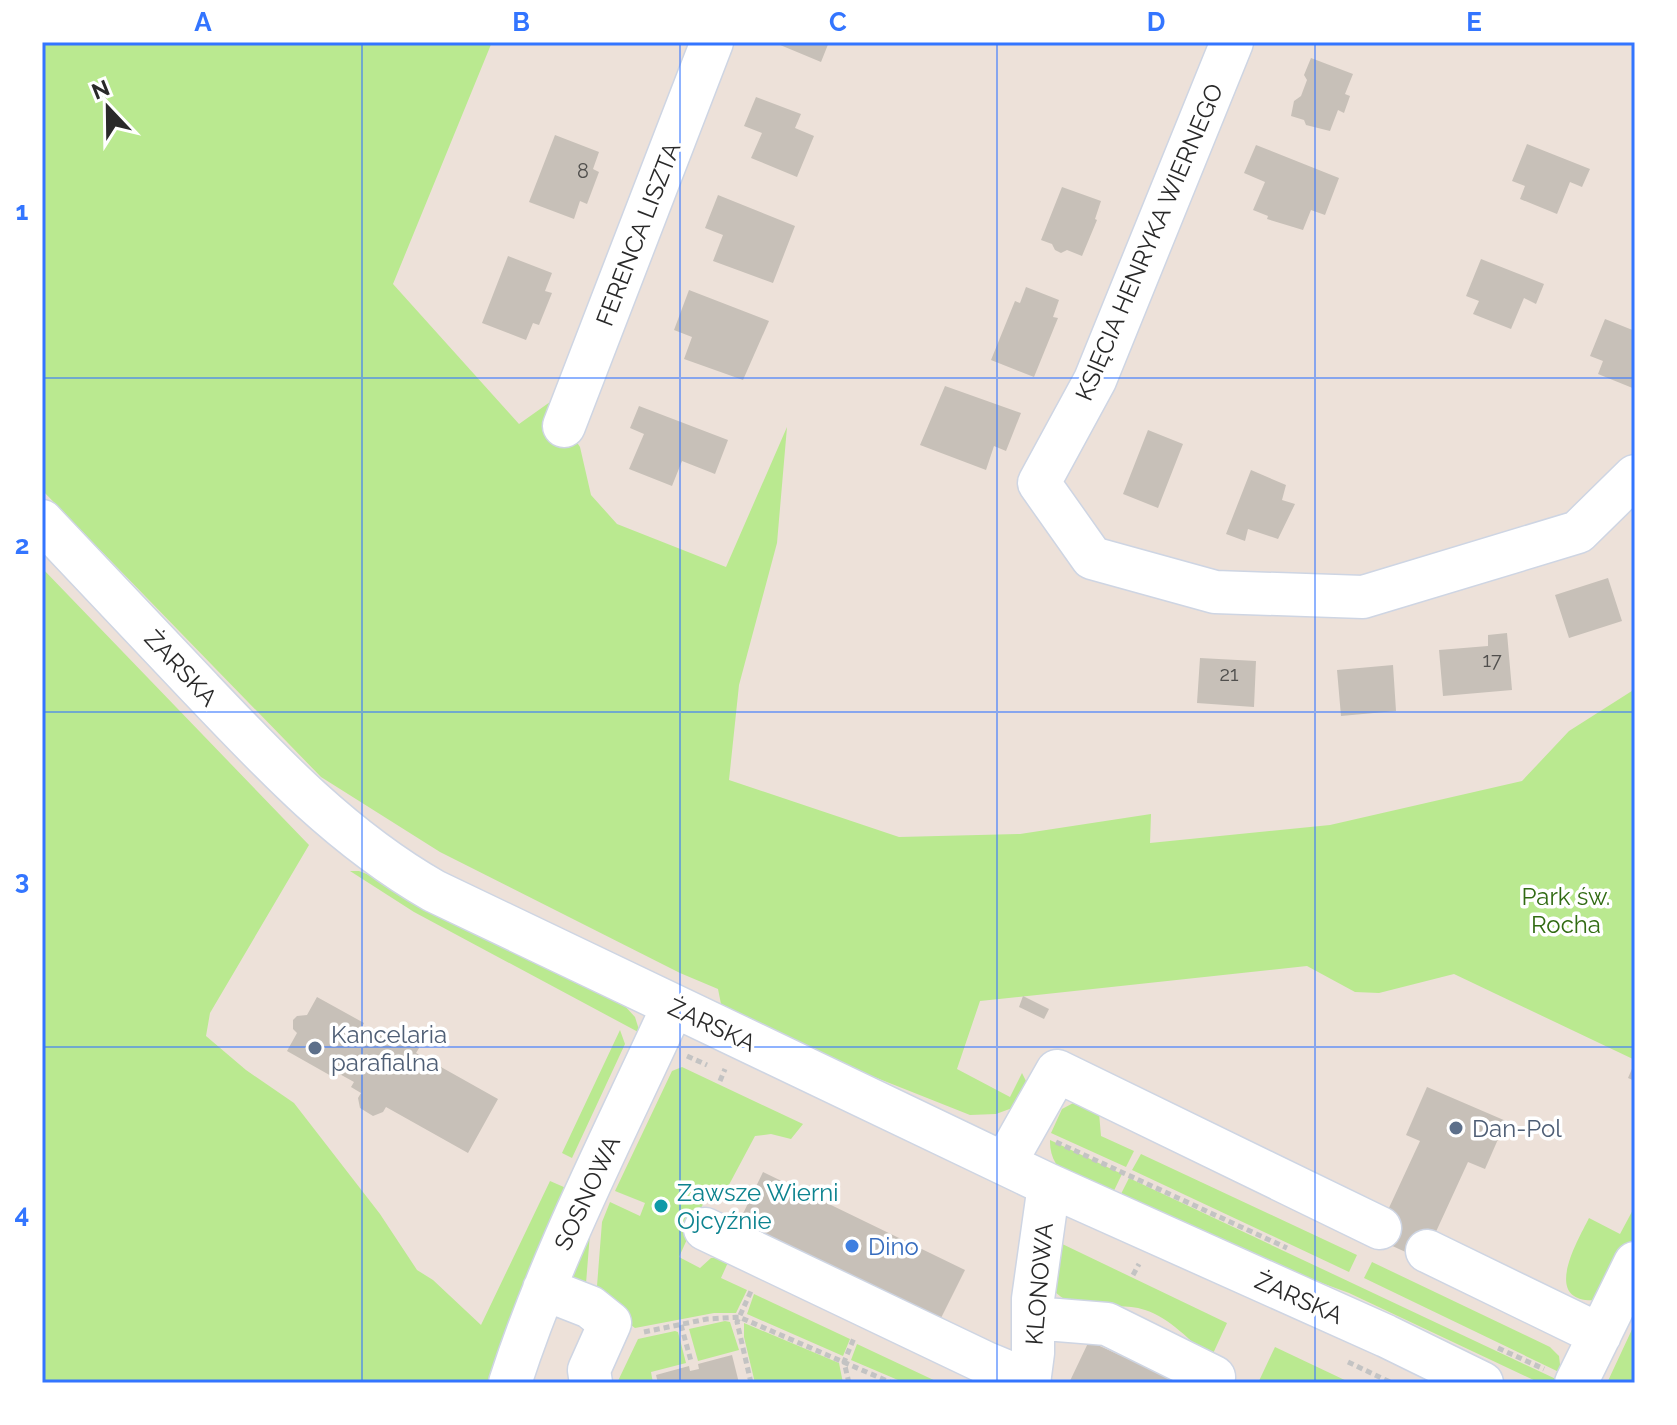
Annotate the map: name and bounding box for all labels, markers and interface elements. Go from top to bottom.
text: A [194,7,212,37]
text: B [512,7,530,37]
text: C [829,7,847,37]
text: D [1147,7,1165,37]
text: E [1466,7,1482,37]
north arrow [68,68,148,148]
text: N [88,74,113,105]
street label: KSIĘCIA HENRYKA WIERNEGO [1069,79,1229,405]
street label: FERENCA LISZTA [590,138,686,330]
house number: 8 [577,159,589,183]
text: 1 [16,196,29,226]
text: 2 [15,530,29,560]
street label: ŻARSKA [139,624,223,712]
house number: 17 [1482,648,1502,672]
house number: 21 [1220,662,1239,686]
text: 3 [15,865,29,895]
park label: Park św. Rocha [1522,882,1610,939]
street label: ŻARSKA [664,992,760,1058]
place label: Kancelaria parafialna [331,1020,447,1077]
marker: Kancelaria parafialna [306,1039,324,1057]
place label: Dan-Pol [1472,1114,1562,1143]
marker: Dan-Pol [1447,1119,1465,1137]
street label: SOSNOWA [548,1131,626,1255]
place label: Zawsze Wierni Ojcyźnie [677,1178,839,1235]
marker: Zawsze Wierni Ojcyźnie [652,1197,670,1215]
text: 4 [15,1199,29,1229]
street label: KLONOWA [1019,1222,1059,1346]
place label: Dino [868,1232,919,1261]
marker: Dino [843,1237,861,1255]
street label: ŻARSKA [1251,1266,1347,1330]

